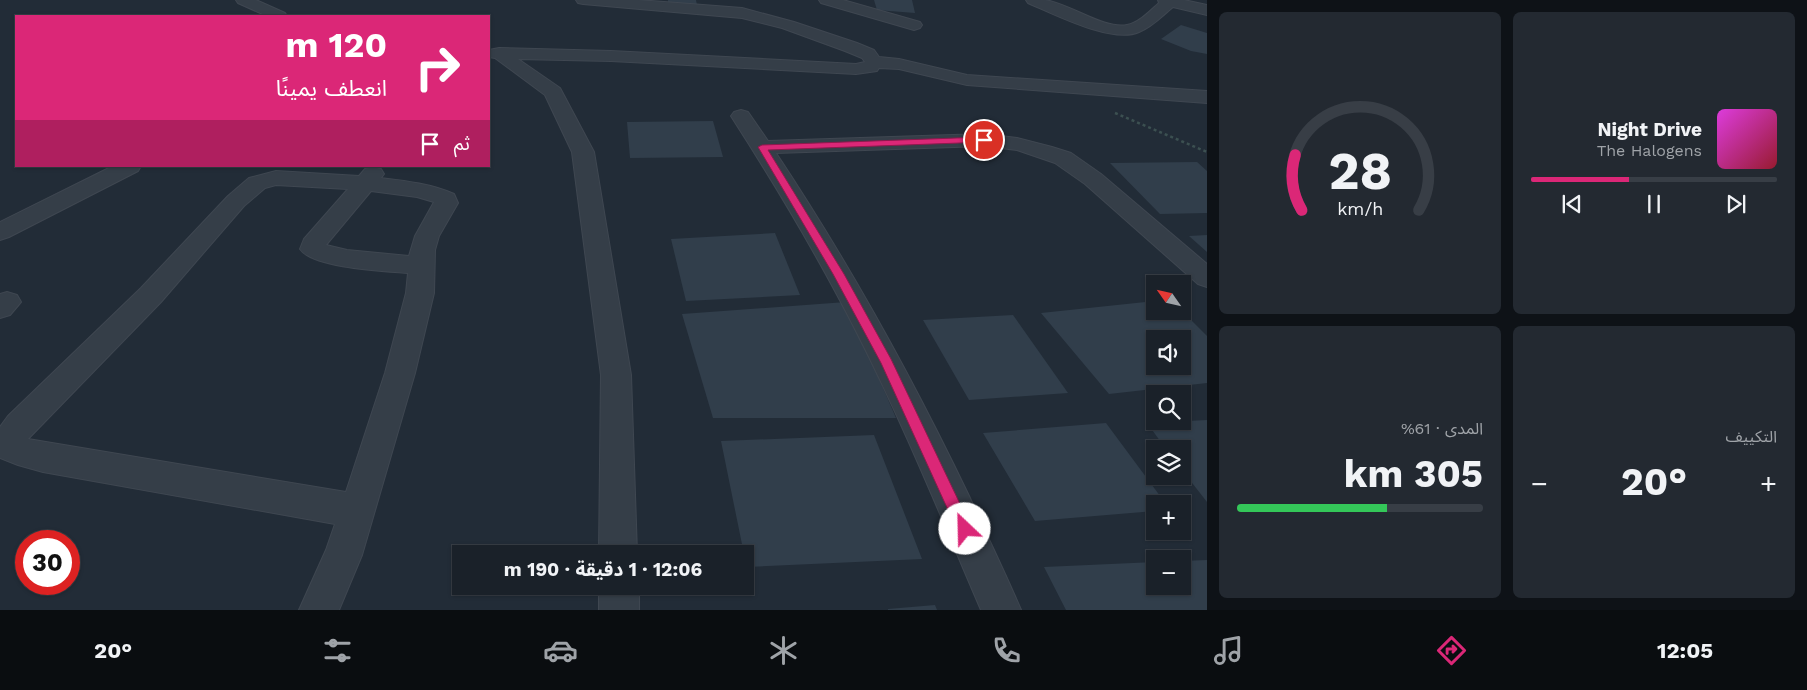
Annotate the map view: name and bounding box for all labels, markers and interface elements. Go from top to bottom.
text: 120 m [286,24,387,66]
icon: right [405,35,470,100]
text: انعطف يمينًا [276,76,387,101]
text: Night Drive [1597,118,1702,141]
pin [963,119,1005,161]
icon: arrive [970,126,998,154]
icon: arrive [416,130,444,158]
text: ثم [454,132,470,155]
text: 28 [1328,141,1392,202]
text: The Halogens [1597,141,1702,160]
icon: previous [1558,190,1586,218]
icon: pause [1640,190,1668,218]
icon: next [1722,190,1750,218]
text: km/h [1337,198,1383,219]
north arrow [1146,275,1191,320]
map controls [1146,275,1191,595]
button: sound [1146,330,1191,375]
button: search [1146,385,1191,430]
text: المدى · 61% [1401,419,1483,438]
text: التكييف [1725,427,1777,446]
button: layers [1146,440,1191,485]
text: 305 km [1344,452,1483,496]
text: 20° [1621,460,1687,504]
text: − [1531,467,1548,500]
text: + [1760,467,1777,500]
button: + [1146,495,1191,540]
position arrow [938,502,990,554]
speed limit sign: 30 [15,530,80,595]
button: − [1146,550,1191,595]
text: 12:06 · 1 دقيقة · 190 m [504,558,702,581]
icon: filters [320,633,355,668]
icon: car [543,633,578,668]
icon: climate [766,633,801,668]
icon: phone [989,633,1024,668]
icon: music [1211,633,1246,668]
icon: directions [1434,633,1469,668]
text: 20° [94,638,132,663]
text: 12:05 [1657,638,1713,663]

